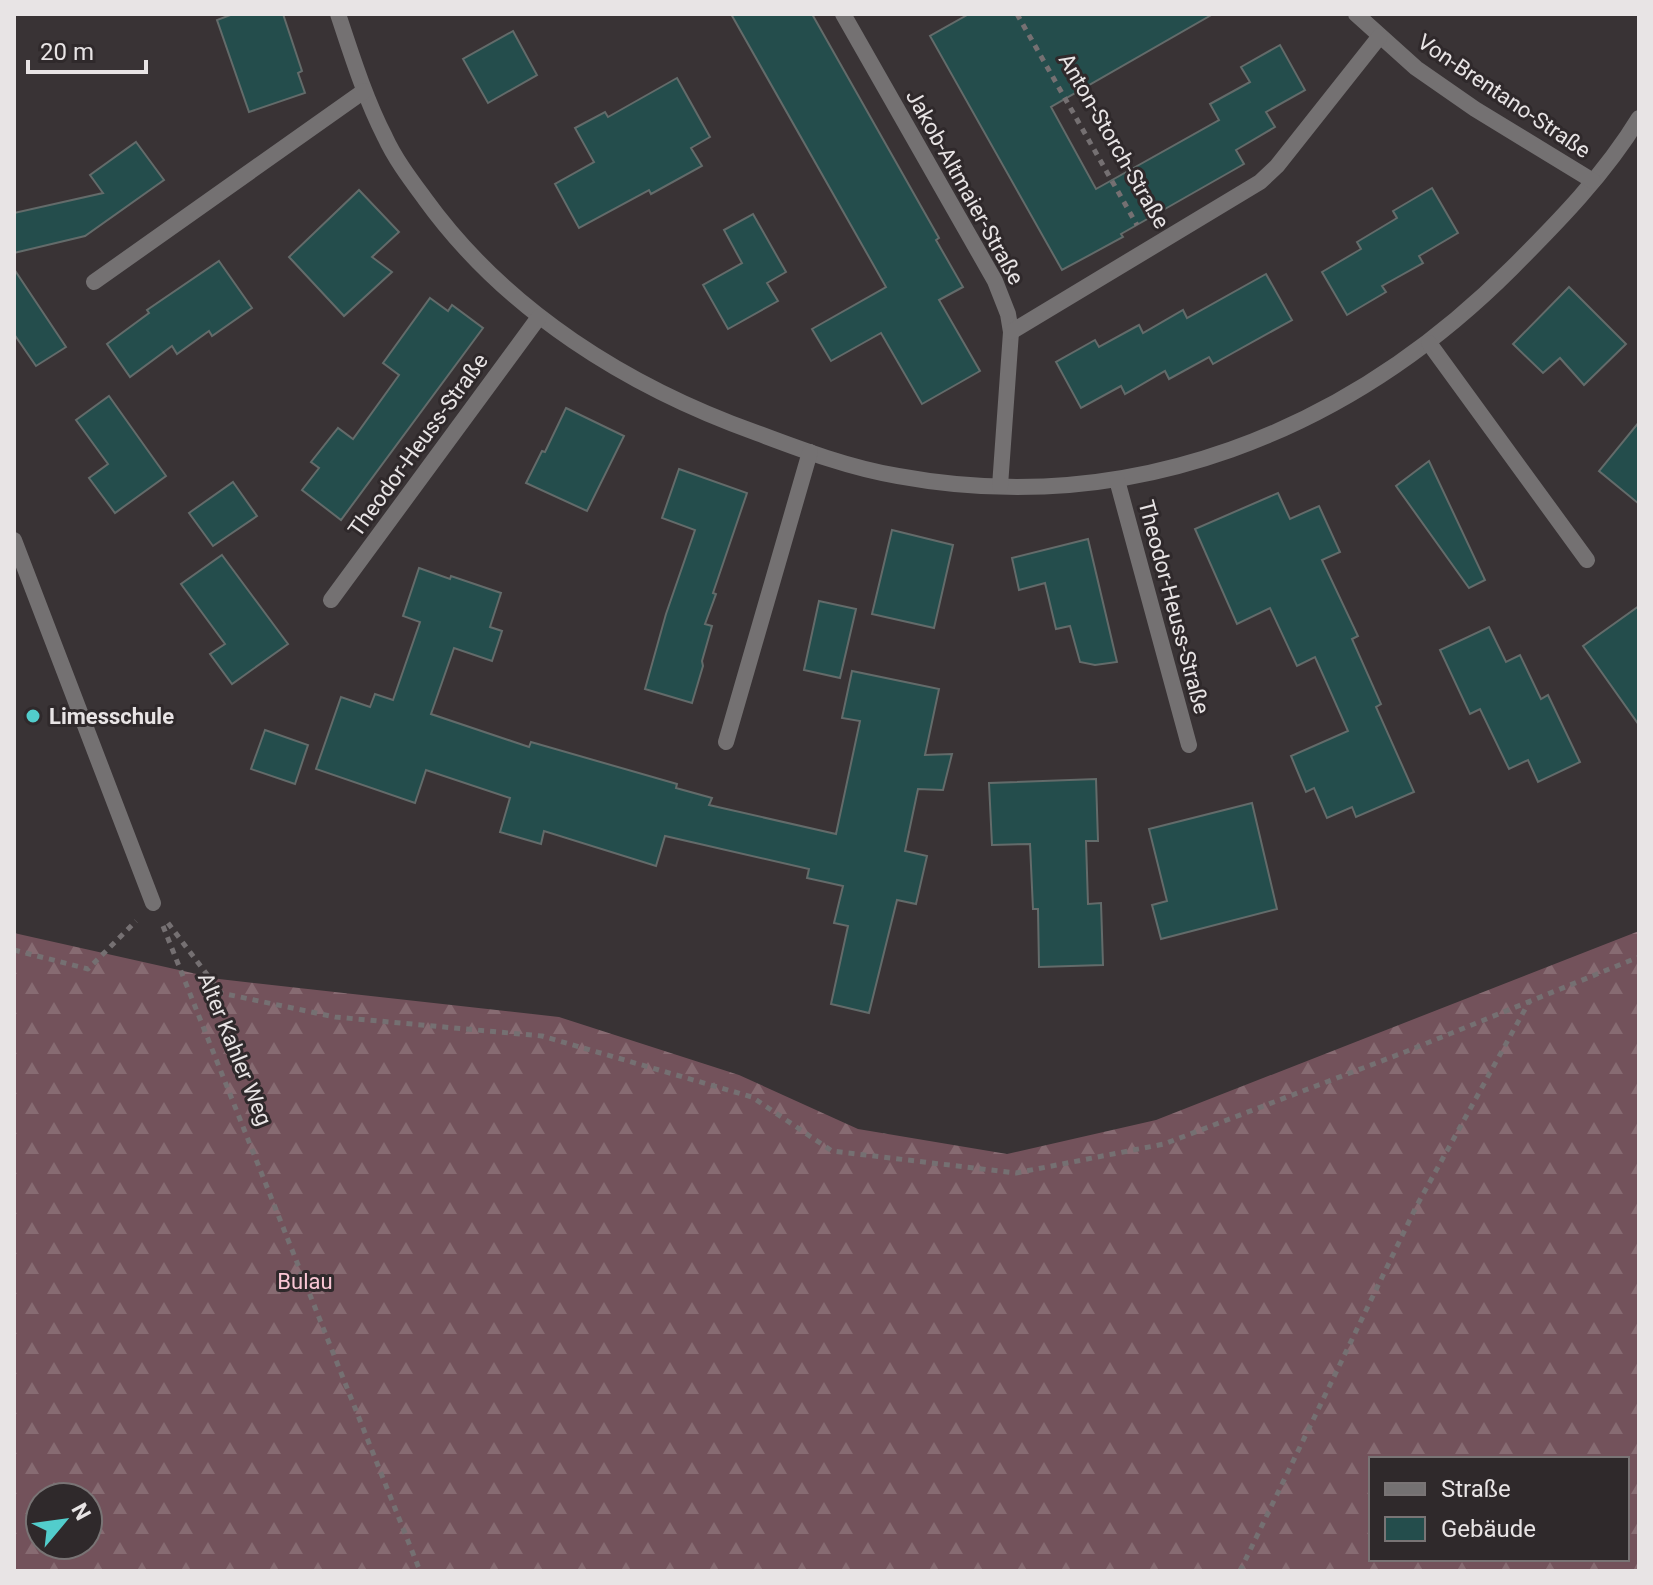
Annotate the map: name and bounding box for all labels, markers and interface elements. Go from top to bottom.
scale bar [28,24,146,74]
street label: Von-Brentano-Straße [1413,29,1595,163]
text: 20 m [40,38,94,66]
street label: Anton-Storch-Straße [1054,49,1174,233]
street label: Jakob-Altmaier-Straße [901,85,1029,289]
street label: Theodor-Heuss-Straße [343,349,493,541]
street label: Theodor-Heuss-Straße [1133,497,1215,717]
place label: Limesschule [49,704,174,729]
marker: Limesschule [24,707,42,725]
street label: Alter Kahler Weg [193,969,277,1129]
park label: Bulau [277,1269,333,1294]
legend [1369,1457,1629,1561]
text: Straße [1441,1475,1511,1503]
north arrow [24,1481,104,1561]
text: N [66,1499,96,1524]
text: Gebäude [1441,1515,1536,1543]

